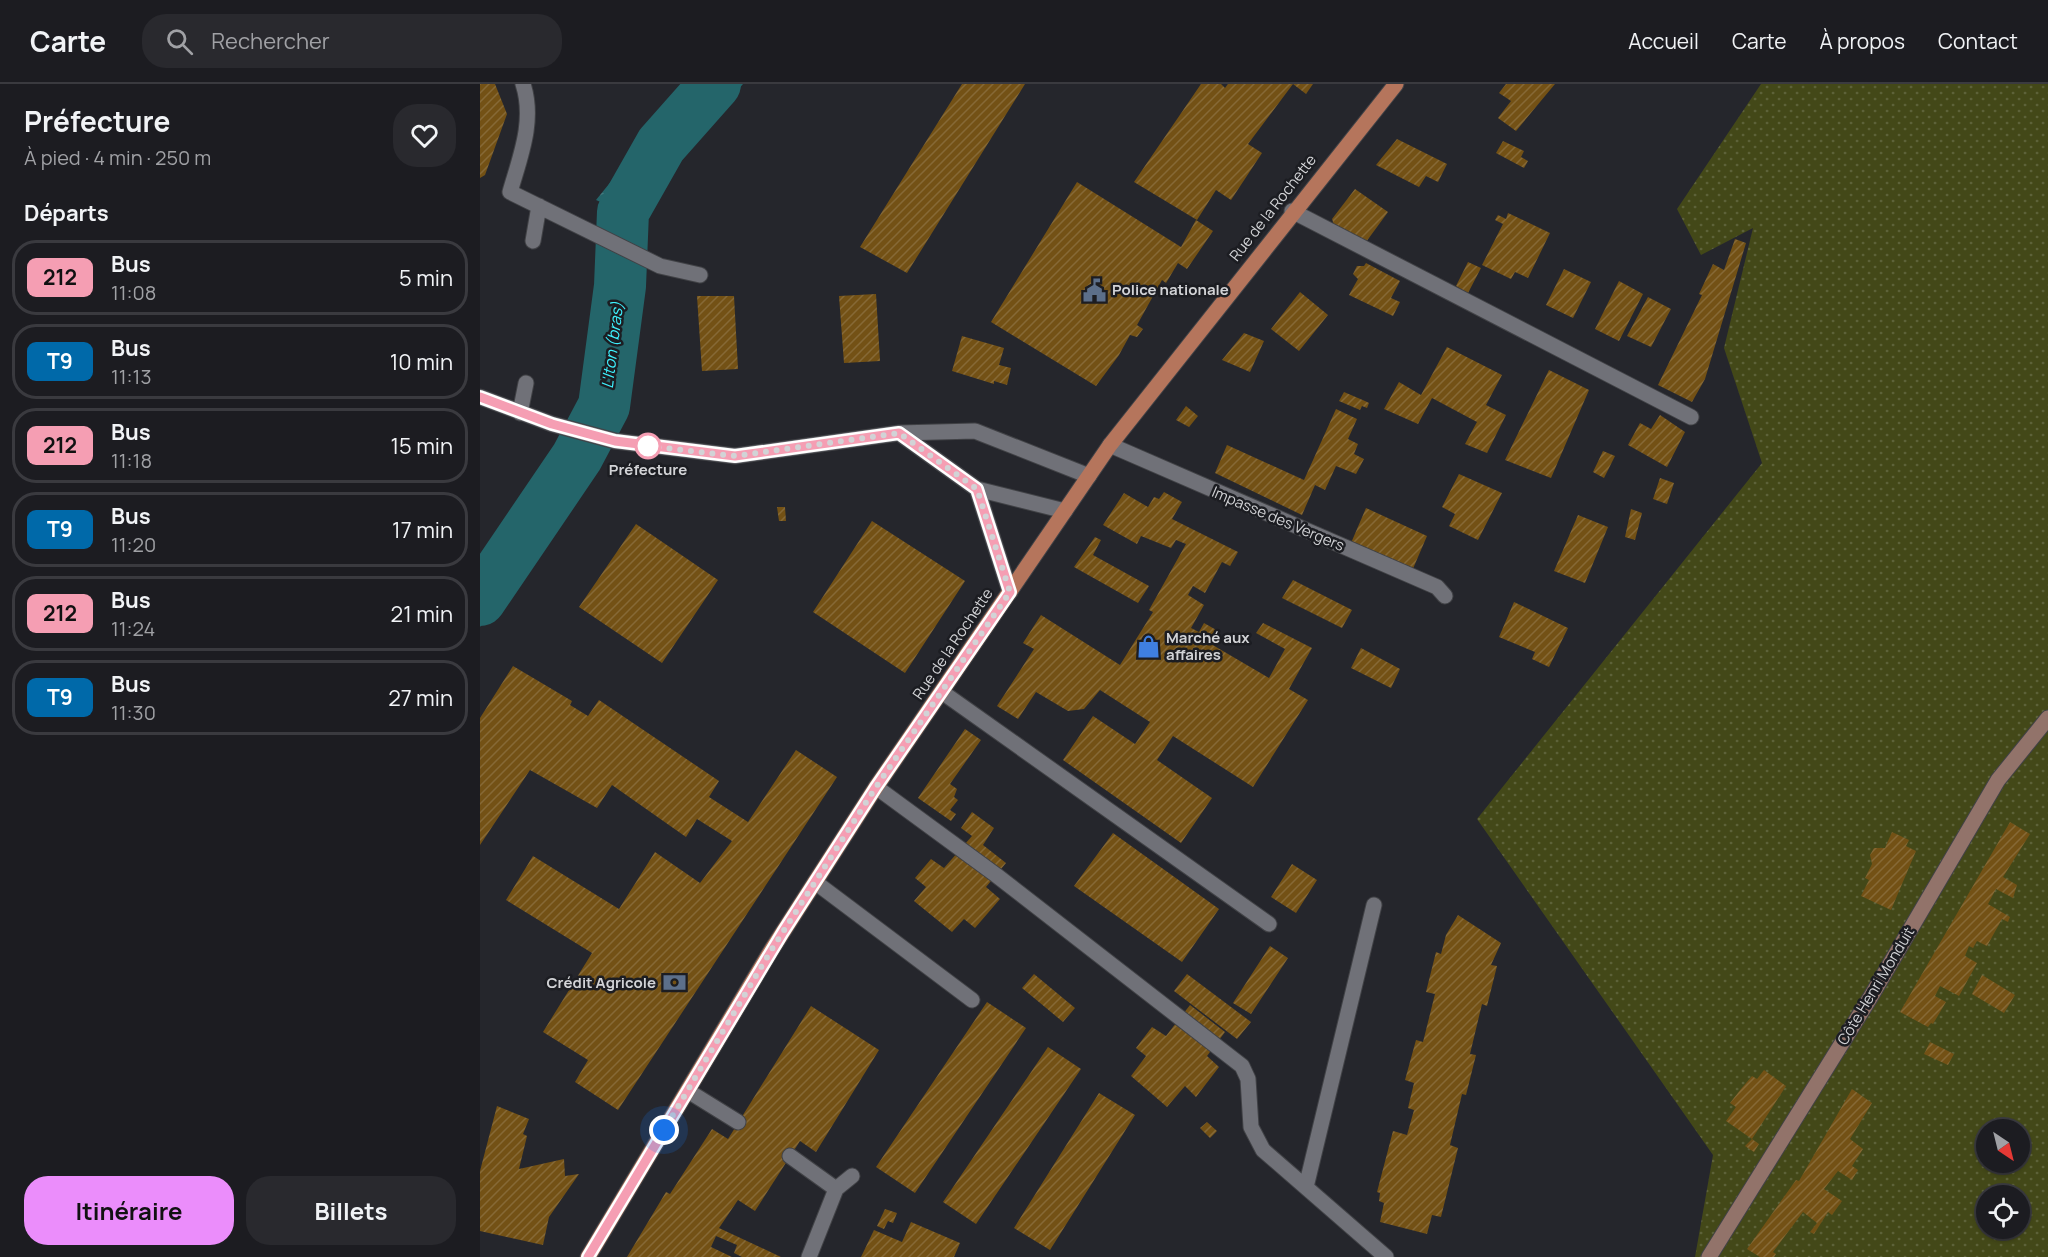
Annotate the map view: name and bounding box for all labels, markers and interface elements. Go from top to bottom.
search box [142,14,562,68]
text: Carte [30,22,106,60]
icon: search [163,25,196,58]
text: Rechercher [211,26,330,56]
text: Accueil [1628,27,1699,55]
text: Carte [1732,27,1786,55]
text: À propos [1819,27,1905,55]
text: Contact [1938,27,2018,55]
text: Préfecture [24,102,170,140]
button: heart [393,104,456,167]
text: À pied · 4 min · 250 m [24,144,211,171]
street label: Rue de la Rochette [1224,150,1321,265]
text: Départs [24,198,109,228]
text: Bus [111,249,151,279]
text: 212 [43,263,77,291]
text: 5 min [399,263,453,293]
public building icon: Police nationale [1081,277,1107,303]
text: 11:08 [111,279,156,306]
place label: Police nationale [1112,279,1229,300]
water label: L'Iton (bras) [596,300,628,390]
text: Bus [111,333,151,363]
text: T9 [47,347,73,375]
text: 10 min [390,347,453,377]
text: 11:13 [111,363,151,390]
text: Bus [111,417,151,447]
text: 212 [43,431,77,459]
text: 15 min [390,431,453,461]
marker: Préfecture [635,433,661,459]
text: 11:18 [111,447,152,474]
place label: Préfecture [609,459,687,480]
street label: Impasse des Vergers [1209,481,1348,556]
text: Bus [111,501,151,531]
text: T9 [47,515,73,543]
text: 17 min [392,515,453,545]
text: 11:20 [111,531,156,558]
street label: Rue de la Rochette [908,584,998,703]
text: Bus [111,585,151,615]
text: 212 [43,599,77,627]
text: 21 min [391,599,453,629]
text: 11:24 [111,615,155,642]
place label: Marché aux affaires [1166,627,1250,665]
shop icon: Marché aux affaires [1135,634,1161,660]
text: Bus [111,669,151,699]
text: T9 [47,683,73,711]
text: 27 min [388,683,453,713]
text: 11:30 [111,699,156,726]
street label: Côte Henri Monduit [1832,923,1919,1049]
bank icon: Crédit Agricole [661,970,687,996]
place label: Crédit Agricole [547,972,656,993]
your location [649,1115,679,1145]
north arrow [1976,1119,2030,1173]
map controls [1976,1119,2030,1239]
button: Itinéraire [24,1176,234,1245]
button: Billets [246,1176,456,1245]
button: locate [1976,1185,2030,1239]

